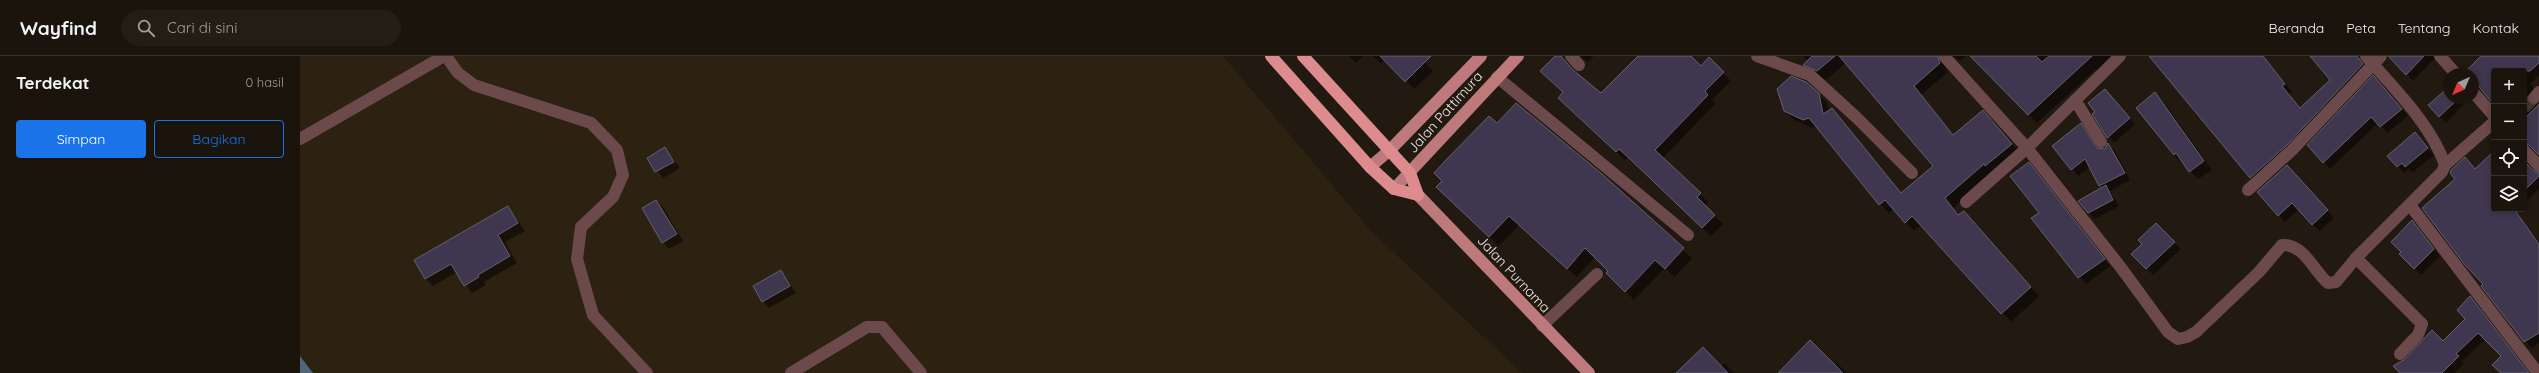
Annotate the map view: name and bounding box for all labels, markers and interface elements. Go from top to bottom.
search box [121,10,401,46]
text: Wayfind [20,16,97,40]
icon: search [135,17,157,39]
text: Cari di sini [167,18,237,37]
text: Beranda [2269,19,2324,37]
text: Peta [2346,19,2376,37]
text: Tentang [2398,19,2451,37]
text: Kontak [2473,19,2519,37]
street label: Jalan Pattimura [1404,67,1486,157]
north arrow [2443,68,2479,104]
map controls [2491,68,2527,212]
button: + [2491,68,2527,104]
text: Terdekat [16,72,90,93]
text: 0 hasil [246,74,284,90]
button: − [2491,104,2527,140]
button: Simpan [16,120,146,158]
button: Bagikan [154,120,284,158]
button: locate [2491,140,2527,176]
button: layers [2491,176,2527,212]
street label: Jalan Purnama [1473,231,1555,317]

